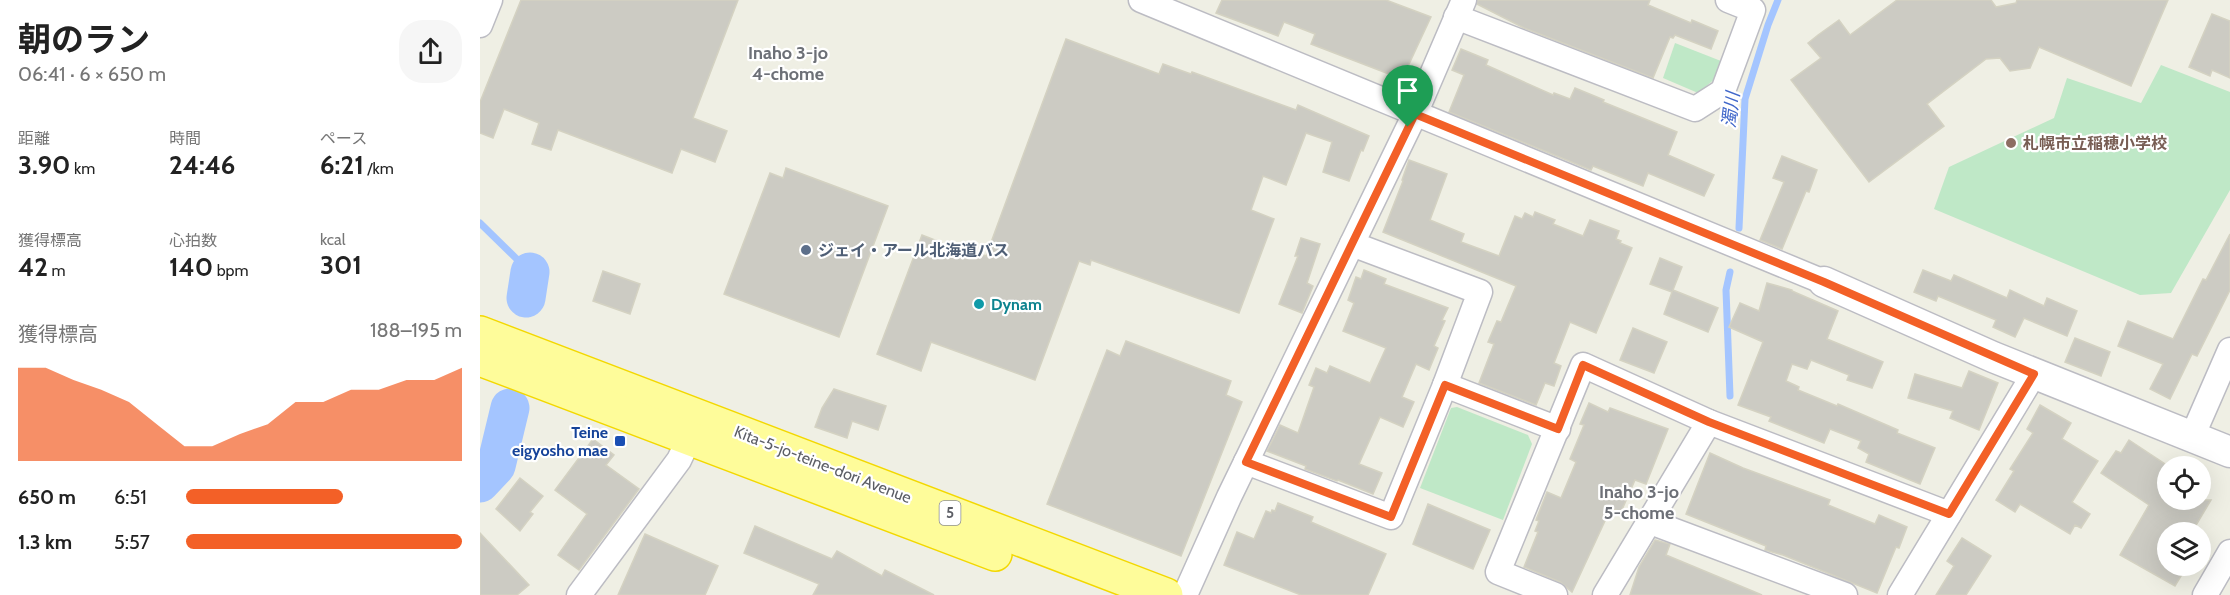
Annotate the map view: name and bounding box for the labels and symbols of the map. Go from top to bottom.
district label: Inaho 3-jo 4-chome [748,42,828,85]
pin [1382,65,1433,127]
water label: 濁川 [1718,89,1744,129]
place label: 札幌市立稲穂小学校 [2023,134,2167,153]
marker: 札幌市立稲穂小学校 [2004,136,2018,150]
place label: ジェイ・アール北海道バス [818,241,1009,260]
marker: ジェイ・アール北海道バス [799,243,813,257]
place label: Dynam [991,295,1042,314]
marker: Dynam [972,297,986,311]
street label: Kita-5-jo-teine-dori Avenue [732,422,914,507]
place label: Teine eigyosho mae [512,423,608,460]
marker: Teine eigyosho mae [613,434,627,448]
district label: Inaho 3-jo 5-chome [1599,481,1679,524]
road number: 5 [940,501,960,525]

